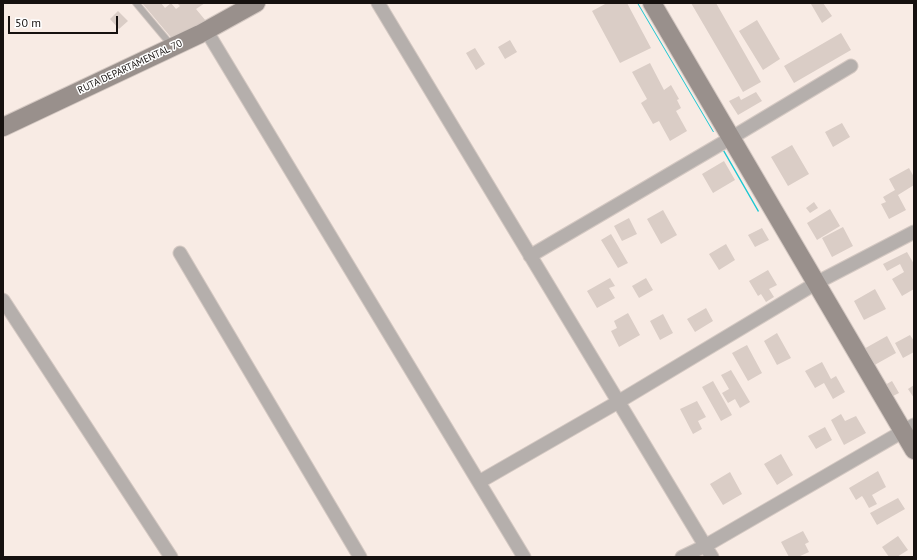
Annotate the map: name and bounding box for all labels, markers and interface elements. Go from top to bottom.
scale bar [10,8,120,34]
text: 50 m [15,15,41,30]
street label: RUTA DEPARTAMENTAL 70 [76,37,184,97]

